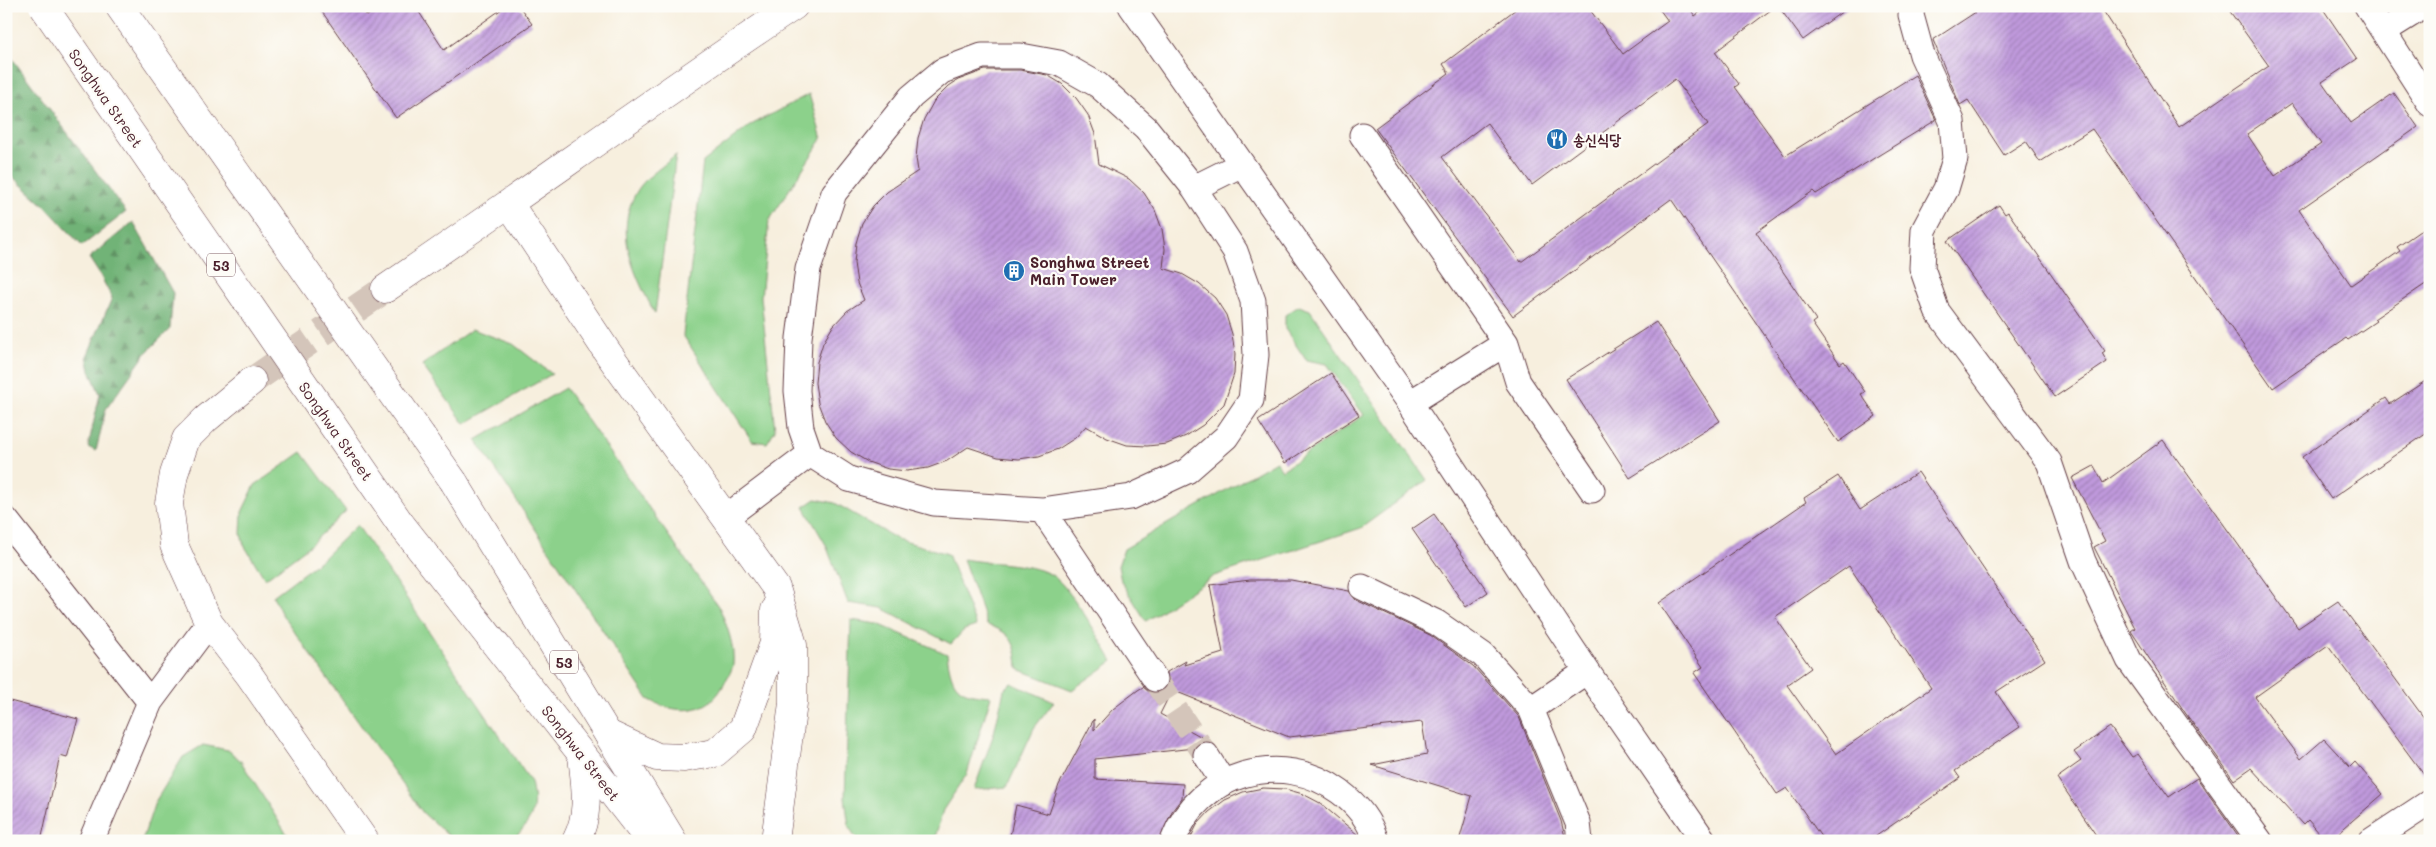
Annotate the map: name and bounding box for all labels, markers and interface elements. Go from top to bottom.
street label: Songhwa Street [64,45,148,151]
restaurant icon: 송신식당 [1545,127,1569,151]
place label: 송신식당 [1573,129,1621,149]
place label: Songhwa Street Main Tower [1030,252,1150,289]
road number: 53 [207,254,235,276]
building icon: Songhwa Street Main Tower [1002,259,1026,283]
street label: Songhwa Street [294,378,378,484]
road number: 53 [550,650,578,674]
street label: Songhwa Street [537,701,625,805]

